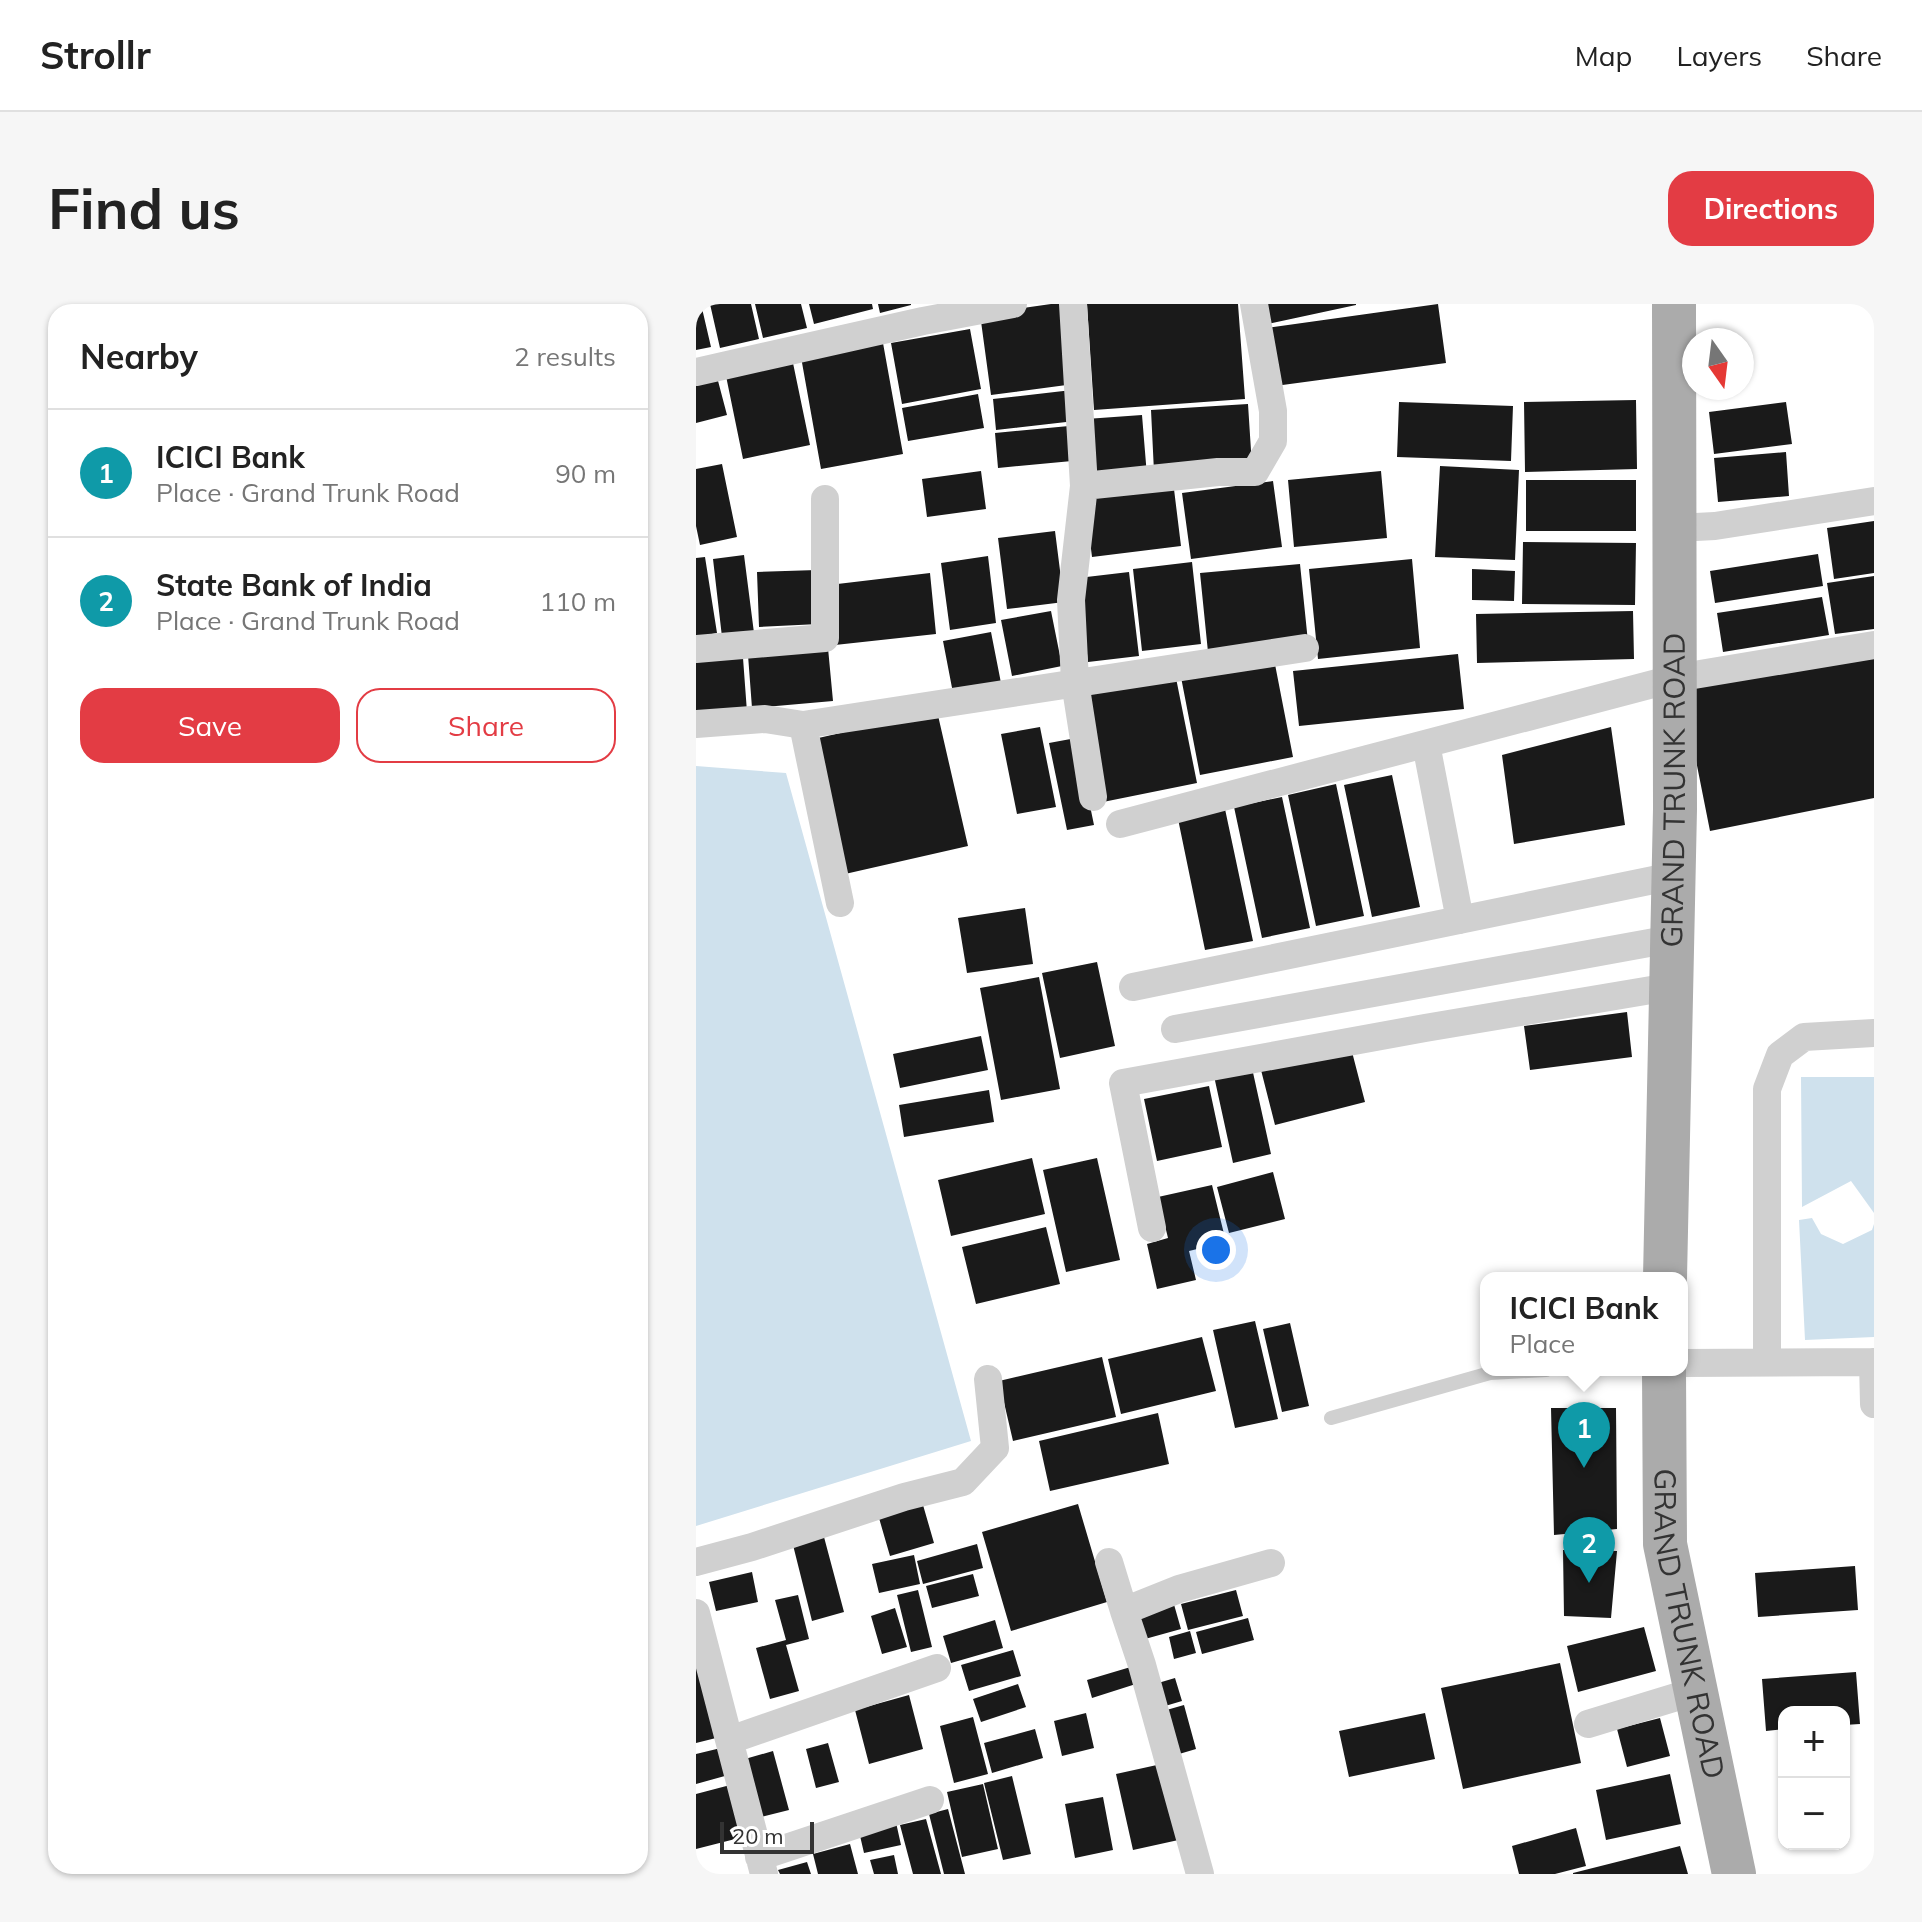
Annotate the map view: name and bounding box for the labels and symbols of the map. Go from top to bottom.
north arrow [1682,328,1754,400]
street label: GRAND TRUNK ROAD [1652,633,1693,948]
your location [1196,1230,1236,1270]
pin: 1 [1558,1402,1610,1468]
street label: GRAND TRUNK ROAD [1645,1468,1734,1782]
pin: 2 [1563,1517,1615,1583]
scale bar [720,1818,814,1854]

